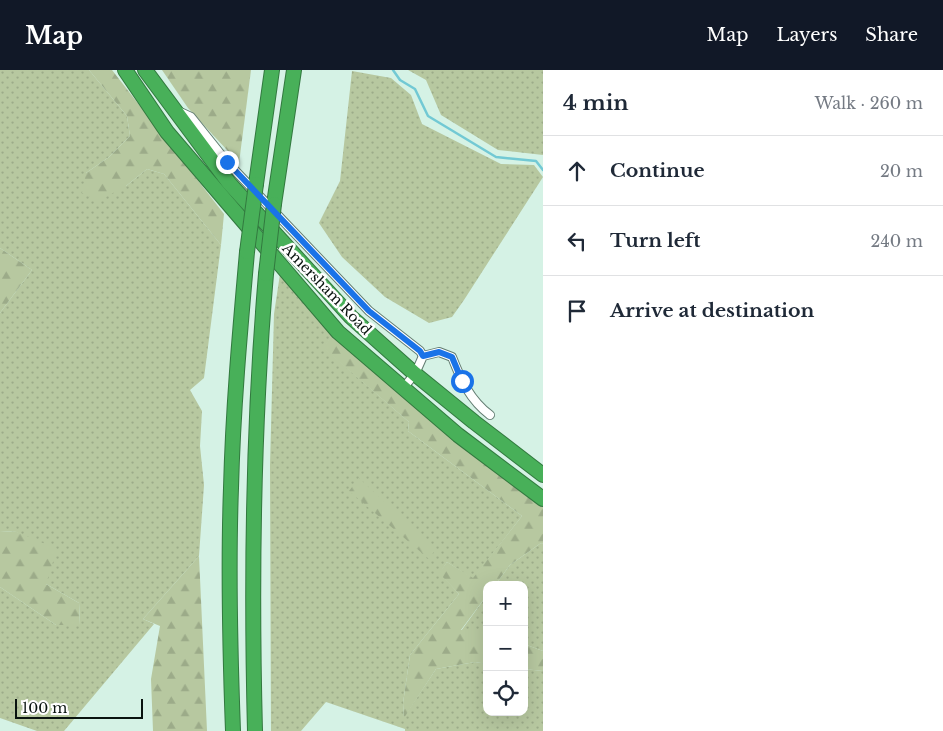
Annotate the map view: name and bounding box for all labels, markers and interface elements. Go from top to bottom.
text: Map [25,21,83,50]
text: Map [707,24,748,46]
text: Layers [776,24,837,46]
text: Share [865,24,918,46]
text: 4 min [563,90,629,116]
text: Walk · 260 m [815,93,923,113]
route end [216,151,239,174]
icon: ahead [563,157,591,185]
text: Continue [610,159,705,182]
text: 20 m [880,161,923,181]
icon: left [563,227,591,255]
text: Turn left [610,229,701,252]
text: 240 m [871,231,923,251]
street label: Amersham Road [278,239,376,339]
icon: arrive [563,297,591,325]
text: Arrive at destination [610,299,814,322]
route start [451,370,474,393]
map controls [483,581,528,716]
button: + [483,581,528,626]
button: − [483,626,528,671]
button: locate [483,671,528,716]
scale bar [15,696,142,719]
text: 100 m [22,699,67,717]

